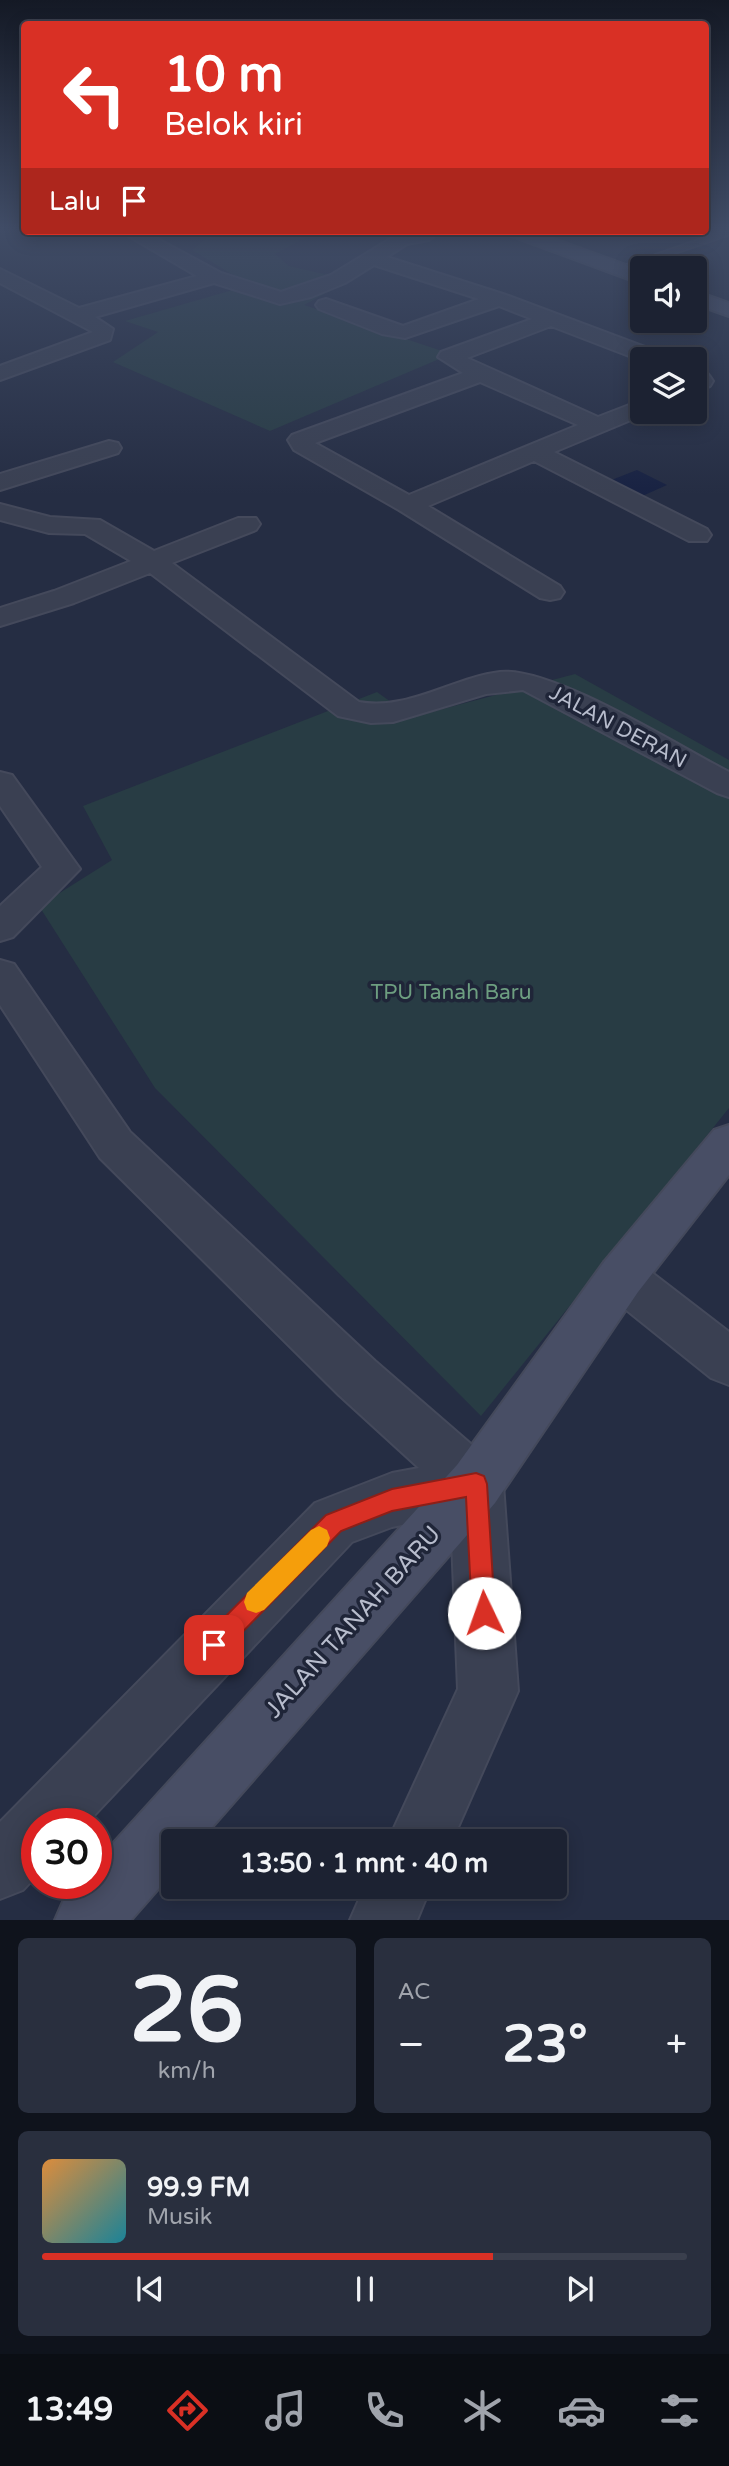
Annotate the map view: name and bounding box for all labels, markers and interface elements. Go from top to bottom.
text: 10 m [164,46,283,105]
icon: left [49,49,140,140]
text: Belok kiri [164,106,303,144]
icon: arrive [115,182,153,220]
text: Lalu [49,186,101,217]
map controls [630,256,707,424]
button: sound [630,256,707,333]
button: layers [630,347,707,424]
street label: JALAN DERAN [545,680,691,774]
park label: TPU Tanah Baru [370,980,532,1005]
street label: JALAN TANAH BARU [259,1520,447,1724]
position arrow [447,1576,521,1650]
pin [184,1615,244,1675]
icon: arrive [195,1626,233,1664]
speed limit sign: 30 [21,1808,112,1899]
text: 13:50 · 1 mnt · 40 m [240,1848,488,1879]
text: 26 [130,1956,244,2066]
text: AC [398,1978,430,2006]
text: 23° [503,2013,588,2076]
text: − [398,2022,425,2068]
text: + [666,2022,687,2068]
text: km/h [158,2057,216,2085]
text: 99.9 FM [147,2172,250,2203]
text: Musik [147,2203,212,2231]
icon: previous [131,2270,169,2308]
icon: pause [346,2270,384,2308]
icon: next [561,2270,599,2308]
icon: directions [163,2386,212,2435]
icon: music [261,2386,310,2435]
icon: phone [360,2386,409,2435]
icon: climate [458,2386,507,2435]
icon: car [557,2386,606,2435]
icon: filters [655,2386,704,2435]
text: 13:49 [25,2391,113,2429]

